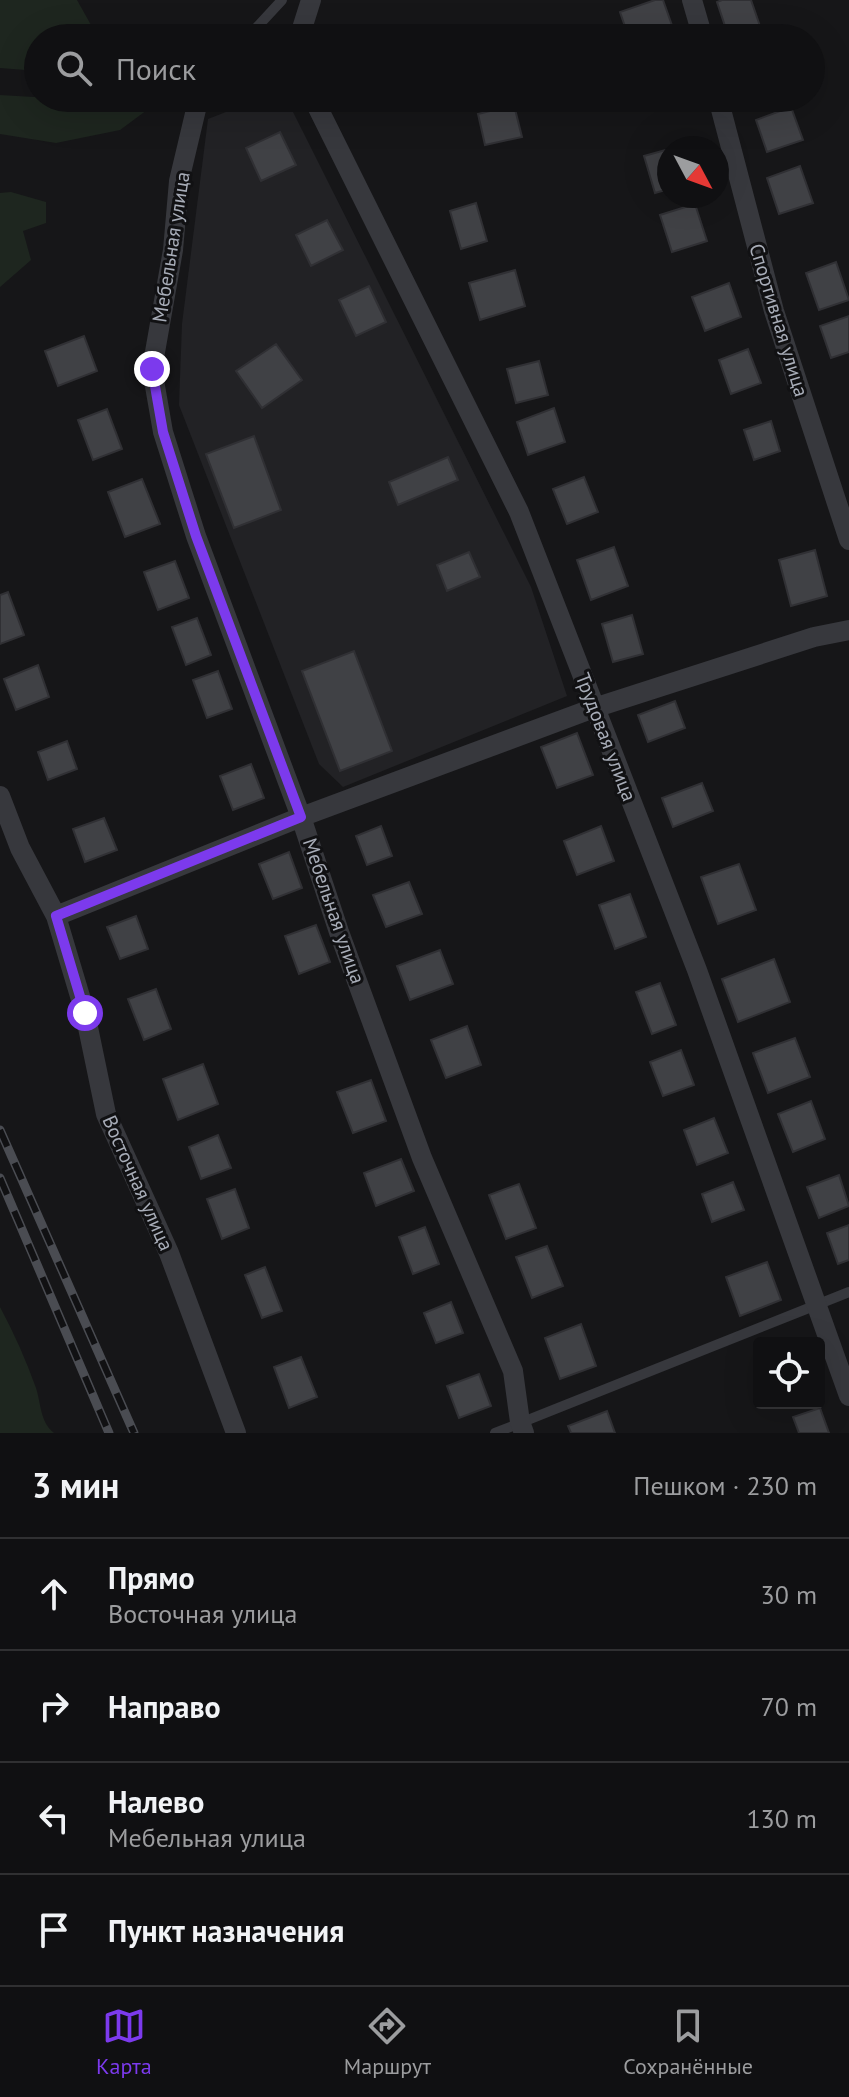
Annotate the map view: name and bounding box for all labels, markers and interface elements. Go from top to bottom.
search box [24,24,825,112]
icon: search [52,46,96,90]
text: Поиск [116,49,196,88]
north arrow [657,136,729,208]
street label: Мебельная улица [146,170,196,324]
street label: Спортивная улица [743,240,815,400]
route end [134,351,170,387]
street label: Трудовая улица [570,669,642,805]
street label: Мебельная улица [297,835,371,987]
route start [67,995,103,1031]
street label: Восточная улица [96,1111,180,1255]
map controls [753,1337,825,1409]
button: locate [753,1337,825,1409]
text: 3 мин [32,1463,119,1507]
text: Пешком · 230 m [633,1469,817,1502]
text: Прямо [108,1558,195,1597]
icon: ahead [32,1572,76,1616]
text: 30 m [761,1578,817,1611]
text: Восточная улица [108,1597,297,1630]
icon: right [32,1684,76,1728]
text: Направо [108,1687,221,1726]
text: 70 m [761,1690,817,1723]
text: Налево [108,1782,204,1821]
icon: left [32,1796,76,1840]
text: 130 m [746,1802,817,1835]
text: Мебельная улица [108,1821,306,1854]
icon: arrive [32,1908,76,1952]
text: Пункт назначения [108,1911,344,1950]
tab: Карта [96,2004,152,2080]
tab: Маршрут [344,2004,431,2080]
tab: Сохранённые [623,2004,753,2080]

